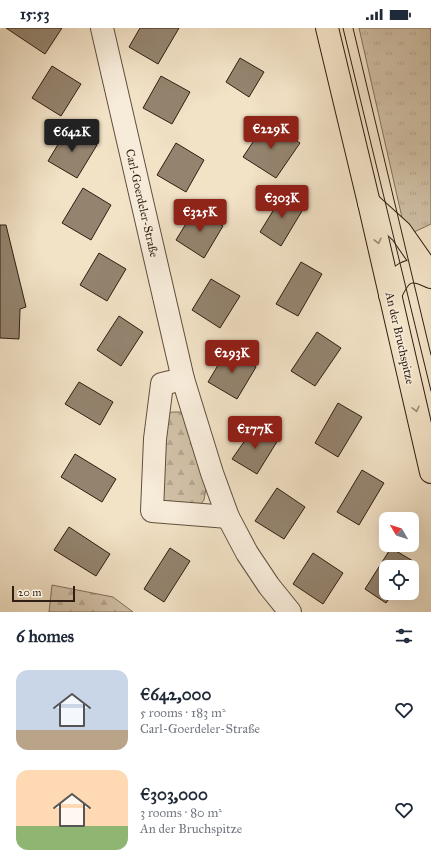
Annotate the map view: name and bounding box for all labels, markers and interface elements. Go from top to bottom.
text: 15:53 [20,5,50,23]
pin: €229K [243,116,299,150]
pin: €642K [44,119,100,153]
text: €229K [253,121,289,137]
text: €642K [53,124,91,140]
street label: Carl-Goerdeler-Straße [123,147,161,259]
pin: €303K [254,185,310,219]
text: €303K [264,190,300,206]
pin: €325K [172,199,228,233]
text: €325K [183,204,217,220]
one-way arrow [374,238,382,244]
street label: An der Bruchspitze [382,290,417,385]
pin: €293K [204,340,260,374]
text: €293K [214,345,250,361]
one-way arrow [412,405,420,412]
pin: €177K [227,416,283,450]
text: €177K [237,421,273,437]
north arrow [379,512,419,552]
map controls [379,512,419,600]
button: locate [379,560,419,600]
scale bar [12,584,75,603]
text: 20 m [18,586,41,599]
icon: filters [393,625,415,647]
text: 6 homes [16,626,74,647]
text: €642,000 [140,684,211,705]
icon: home [48,686,96,734]
icon: heart [393,699,415,721]
text: 5 rooms · 183 m² [140,705,226,721]
text: Carl-Goerdeler-Straße [140,721,260,737]
text: €303,000 [140,784,208,805]
icon: home [48,786,96,834]
icon: heart [393,799,415,821]
text: 3 rooms · 80 m² [140,805,222,821]
text: An der Bruchspitze [140,821,242,837]

